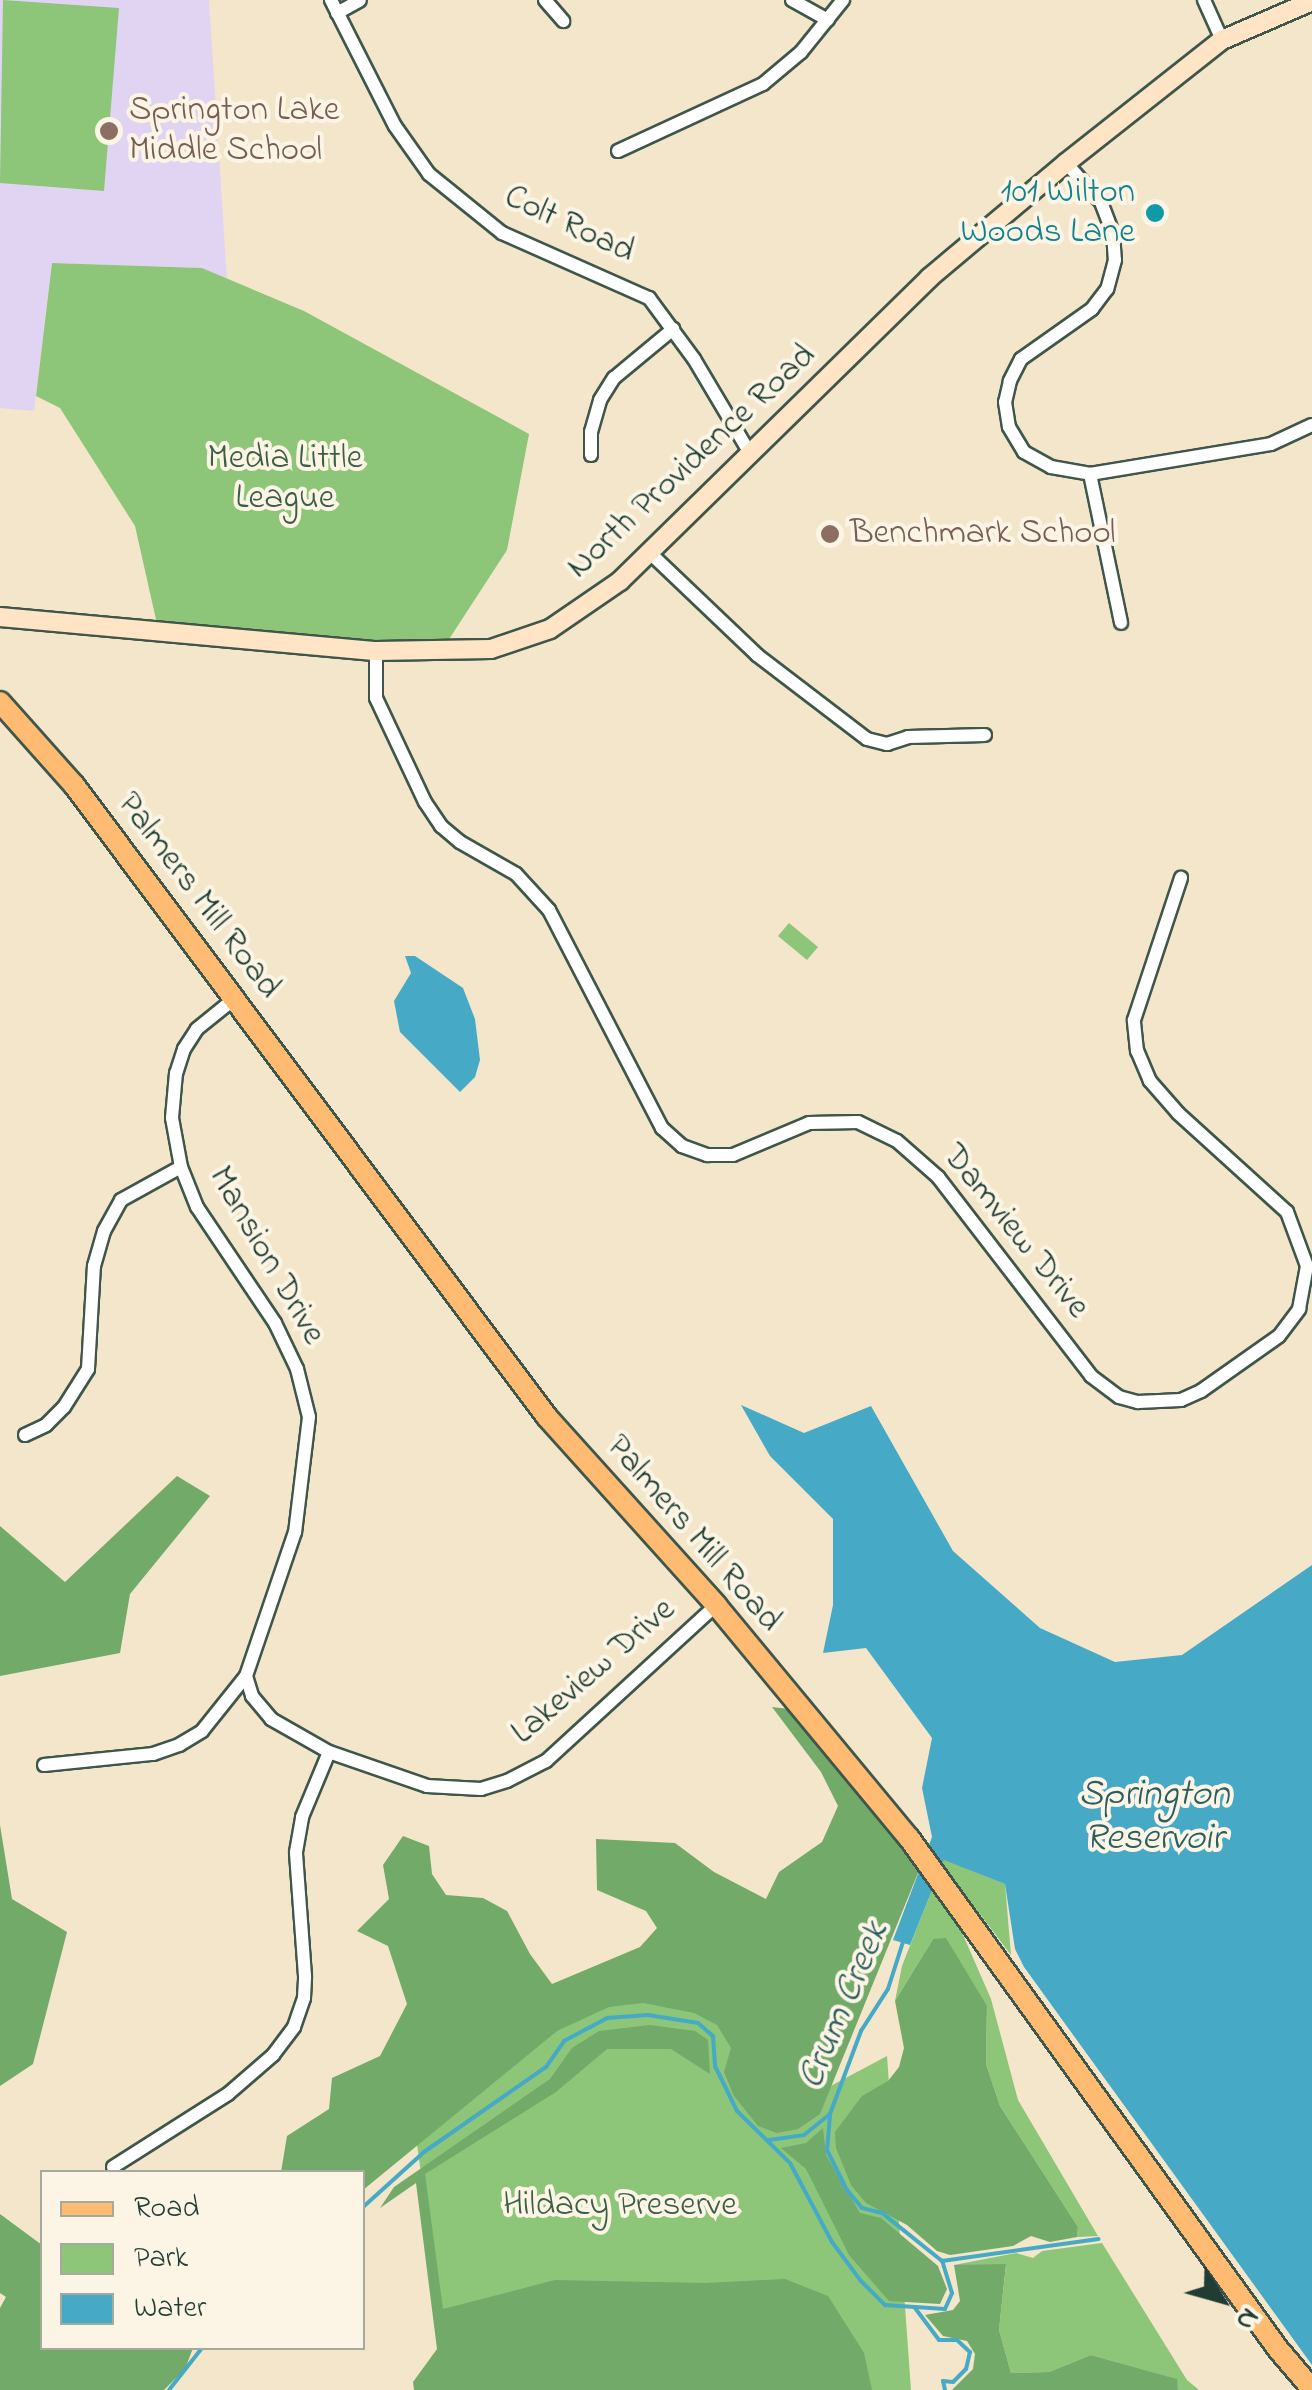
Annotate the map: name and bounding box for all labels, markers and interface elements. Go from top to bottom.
place label: Springton Lake Middle School [129,90,339,172]
marker: Springton Lake Middle School [98,120,120,142]
place label: 101 Wilton Woods Lane [960,172,1135,254]
street label: Colt Road [497,177,641,273]
marker: 101 Wilton Woods Lane [1144,202,1166,224]
street label: North Providence Road [559,336,825,588]
park label: Media Little League [208,438,362,520]
place label: Benchmark School [850,513,1116,555]
marker: Benchmark School [819,523,841,545]
street label: Palmers Mill Road [107,785,289,1007]
street label: Damview Drive [932,1136,1098,1328]
street label: Mansion Drive [198,1159,334,1353]
street label: Palmers Mill Road [596,1427,790,1641]
street label: Lakeview Drive [504,1590,684,1754]
water label: Springton Reservoir [1079,1773,1229,1862]
water label: Crum Creek [790,1916,900,2096]
legend [40,2170,365,2350]
park label: Hildacy Preserve [503,2185,737,2227]
text: Road [134,2187,199,2231]
text: Park [134,2237,188,2281]
north arrow [1172,2250,1272,2350]
text: Water [134,2287,206,2331]
text: N [1224,2298,1268,2338]

